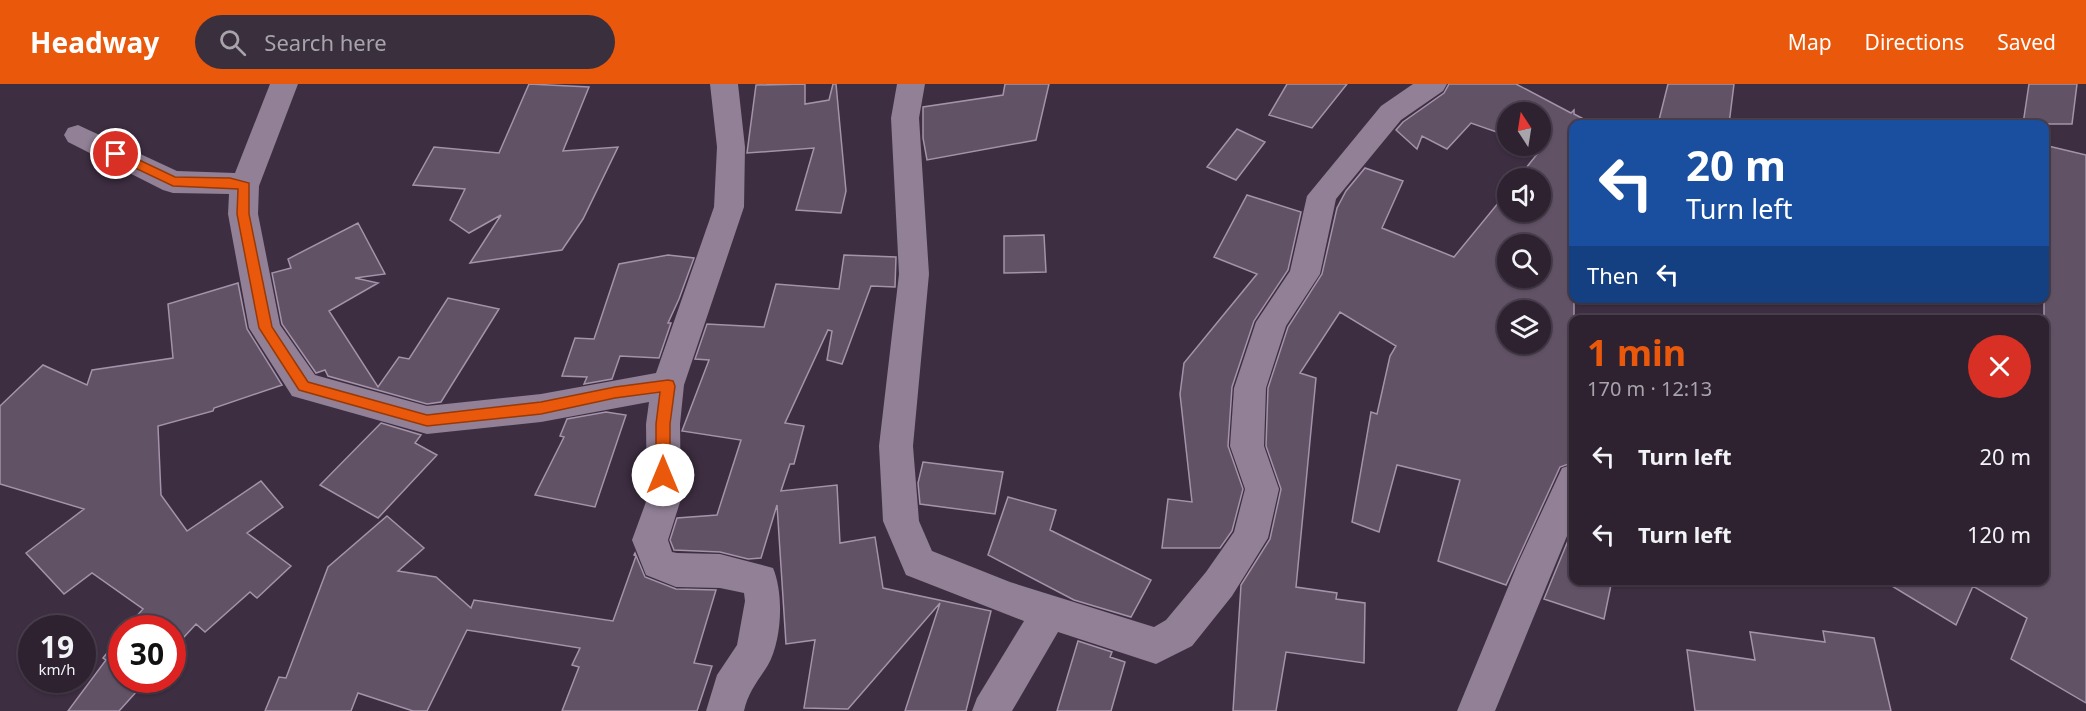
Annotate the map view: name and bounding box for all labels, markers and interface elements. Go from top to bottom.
search box [195,15,615,69]
text: Headway [30,23,159,61]
icon: search [216,26,249,59]
text: Search here [264,27,387,57]
text: Map [1788,28,1832,56]
text: Directions [1865,28,1964,56]
text: Saved [1997,28,2056,56]
north arrow [1497,102,1551,156]
map controls [1497,102,1551,354]
pin [90,128,141,179]
text: 20 m [1686,136,1786,193]
icon: arrive [99,137,132,170]
icon: left [1587,144,1665,222]
button: sound [1497,168,1551,222]
text: Turn left [1686,190,1792,227]
button: search [1497,234,1551,288]
icon: left [1651,258,1684,291]
text: Then [1587,260,1639,290]
button: layers [1497,300,1551,354]
text: 1 min [1587,328,1686,377]
button: close [1968,335,2031,398]
text: 170 m · 12:13 [1587,375,1712,402]
icon: left [1587,440,1620,473]
text: Turn left [1638,441,1732,471]
text: 20 m [1980,441,2031,471]
position arrow [631,443,695,507]
icon: left [1587,518,1620,551]
text: Turn left [1638,519,1732,549]
text: 120 m [1967,519,2031,549]
speed limit sign: 30 [108,615,186,693]
text: 19 [40,626,74,667]
text: km/h [39,659,75,679]

